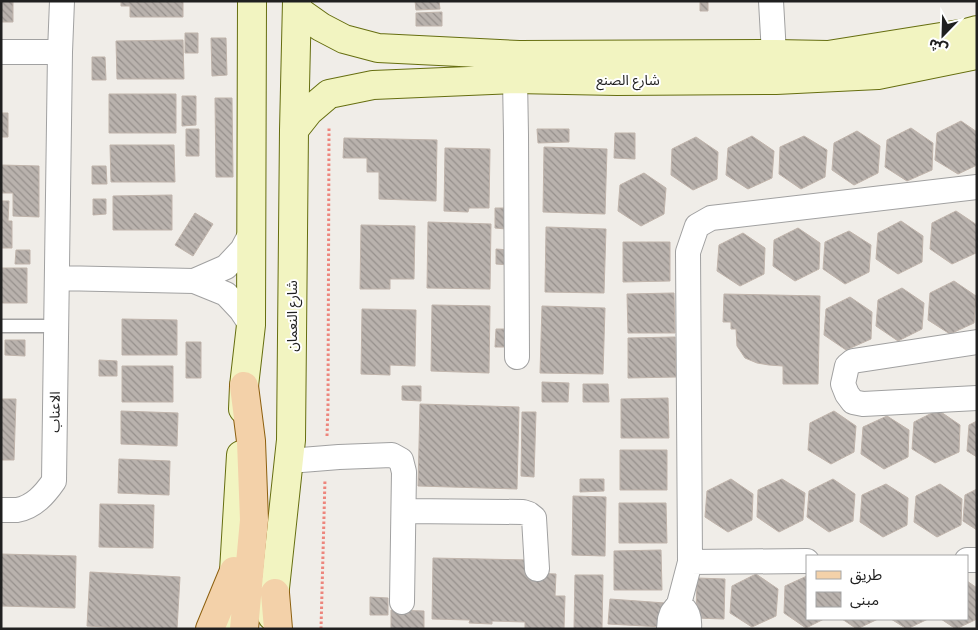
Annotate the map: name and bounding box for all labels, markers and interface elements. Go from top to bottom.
north arrow [918,10,968,60]
text: ش [926,34,951,59]
street label: شارع الصنع [596,71,660,91]
street label: شارع النعمان [283,280,303,352]
street label: الاعناب [45,391,65,433]
legend [806,555,968,620]
text: طريق [850,565,882,585]
text: مبنى [850,590,879,610]

